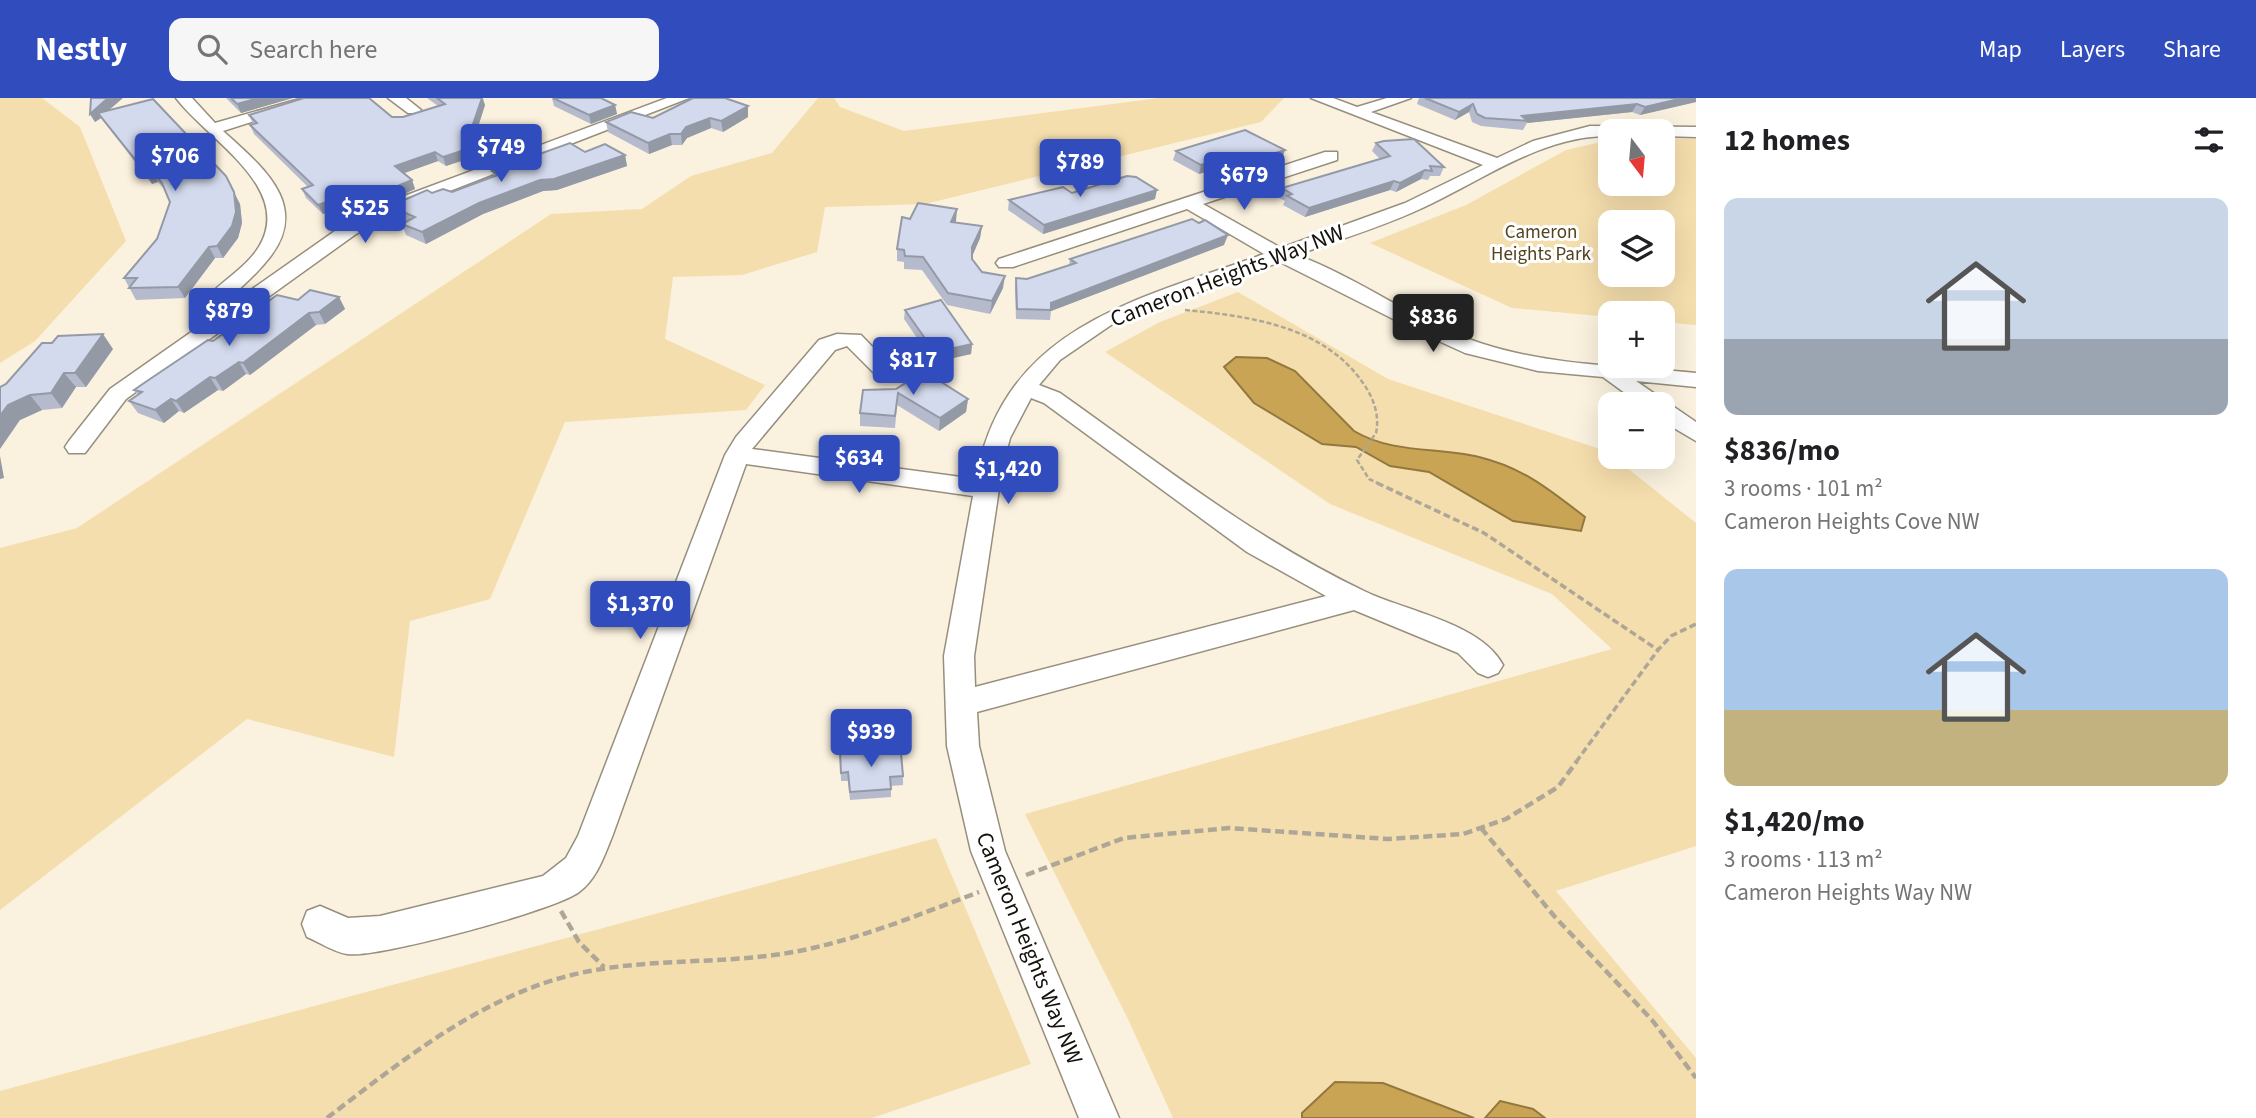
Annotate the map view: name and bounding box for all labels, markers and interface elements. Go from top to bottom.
search box [169,18,659,81]
text: Nestly [35,26,127,73]
icon: search [193,30,231,68]
text: Search here [249,31,377,68]
text: Map [1979,32,2022,67]
text: Layers [2060,32,2125,67]
text: Share [2163,32,2221,67]
north arrow [1598,119,1675,196]
map controls [1598,119,1675,469]
text: 12 homes [1724,119,1850,162]
icon: filters [2190,121,2228,159]
pin: $749 [460,125,542,184]
text: $749 [477,130,525,163]
pin: $706 [134,134,216,193]
text: $706 [151,139,199,172]
pin: $789 [1039,140,1121,199]
text: $789 [1056,145,1104,178]
pin: $679 [1203,152,1285,212]
text: $679 [1220,158,1268,191]
pin: $525 [324,186,406,245]
text: $525 [341,191,389,224]
button: layers [1598,210,1675,287]
street label: Cameron Heights Way NW [1105,216,1349,335]
park label: Cameron Heights Park [1491,219,1592,268]
icon: home [1913,243,2039,369]
pin: $879 [188,288,270,348]
text: $879 [205,294,253,327]
pin: $836 [1392,294,1474,354]
text: $836 [1409,300,1457,333]
button: + [1598,301,1675,378]
pin: $817 [872,338,954,397]
text: $817 [889,343,937,376]
button: − [1598,392,1675,469]
text: $836/mo [1724,429,1840,472]
pin: $634 [818,436,900,495]
text: $634 [835,441,883,474]
pin: $1,420 [951,446,1065,506]
text: $1,420 [974,452,1042,485]
text: 3 rooms · 101 m² [1724,472,1883,505]
text: Cameron Heights Cove NW [1724,505,1980,538]
pin: $1,370 [583,582,697,641]
text: $1,370 [606,587,674,620]
icon: home [1913,614,2039,740]
pin: $939 [830,710,912,769]
text: $939 [847,715,895,748]
text: $1,420/mo [1724,800,1865,843]
street label: Cameron Heights Way NW [968,827,1091,1069]
text: 3 rooms · 113 m² [1724,843,1883,876]
text: Cameron Heights Way NW [1724,876,1972,909]

